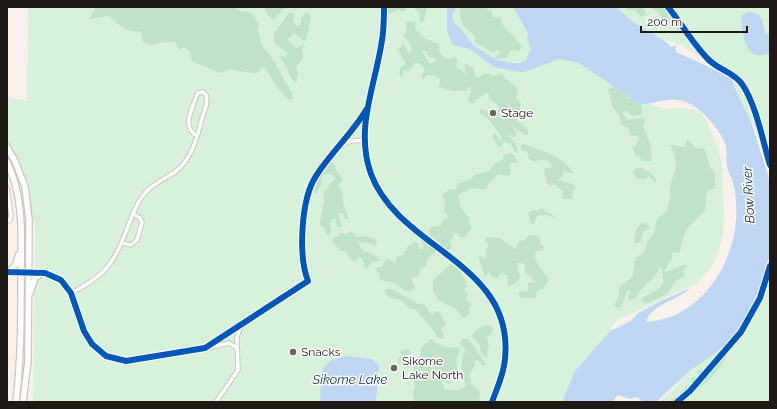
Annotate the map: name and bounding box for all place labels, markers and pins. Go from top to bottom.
place label: Stage [501,106,533,120]
marker: Stage [488,108,498,118]
place label: Snacks [301,345,341,359]
marker: Snacks [288,347,298,357]
place label: Sikome Lake North [402,354,463,382]
marker: Sikome Lake North [389,363,399,373]

